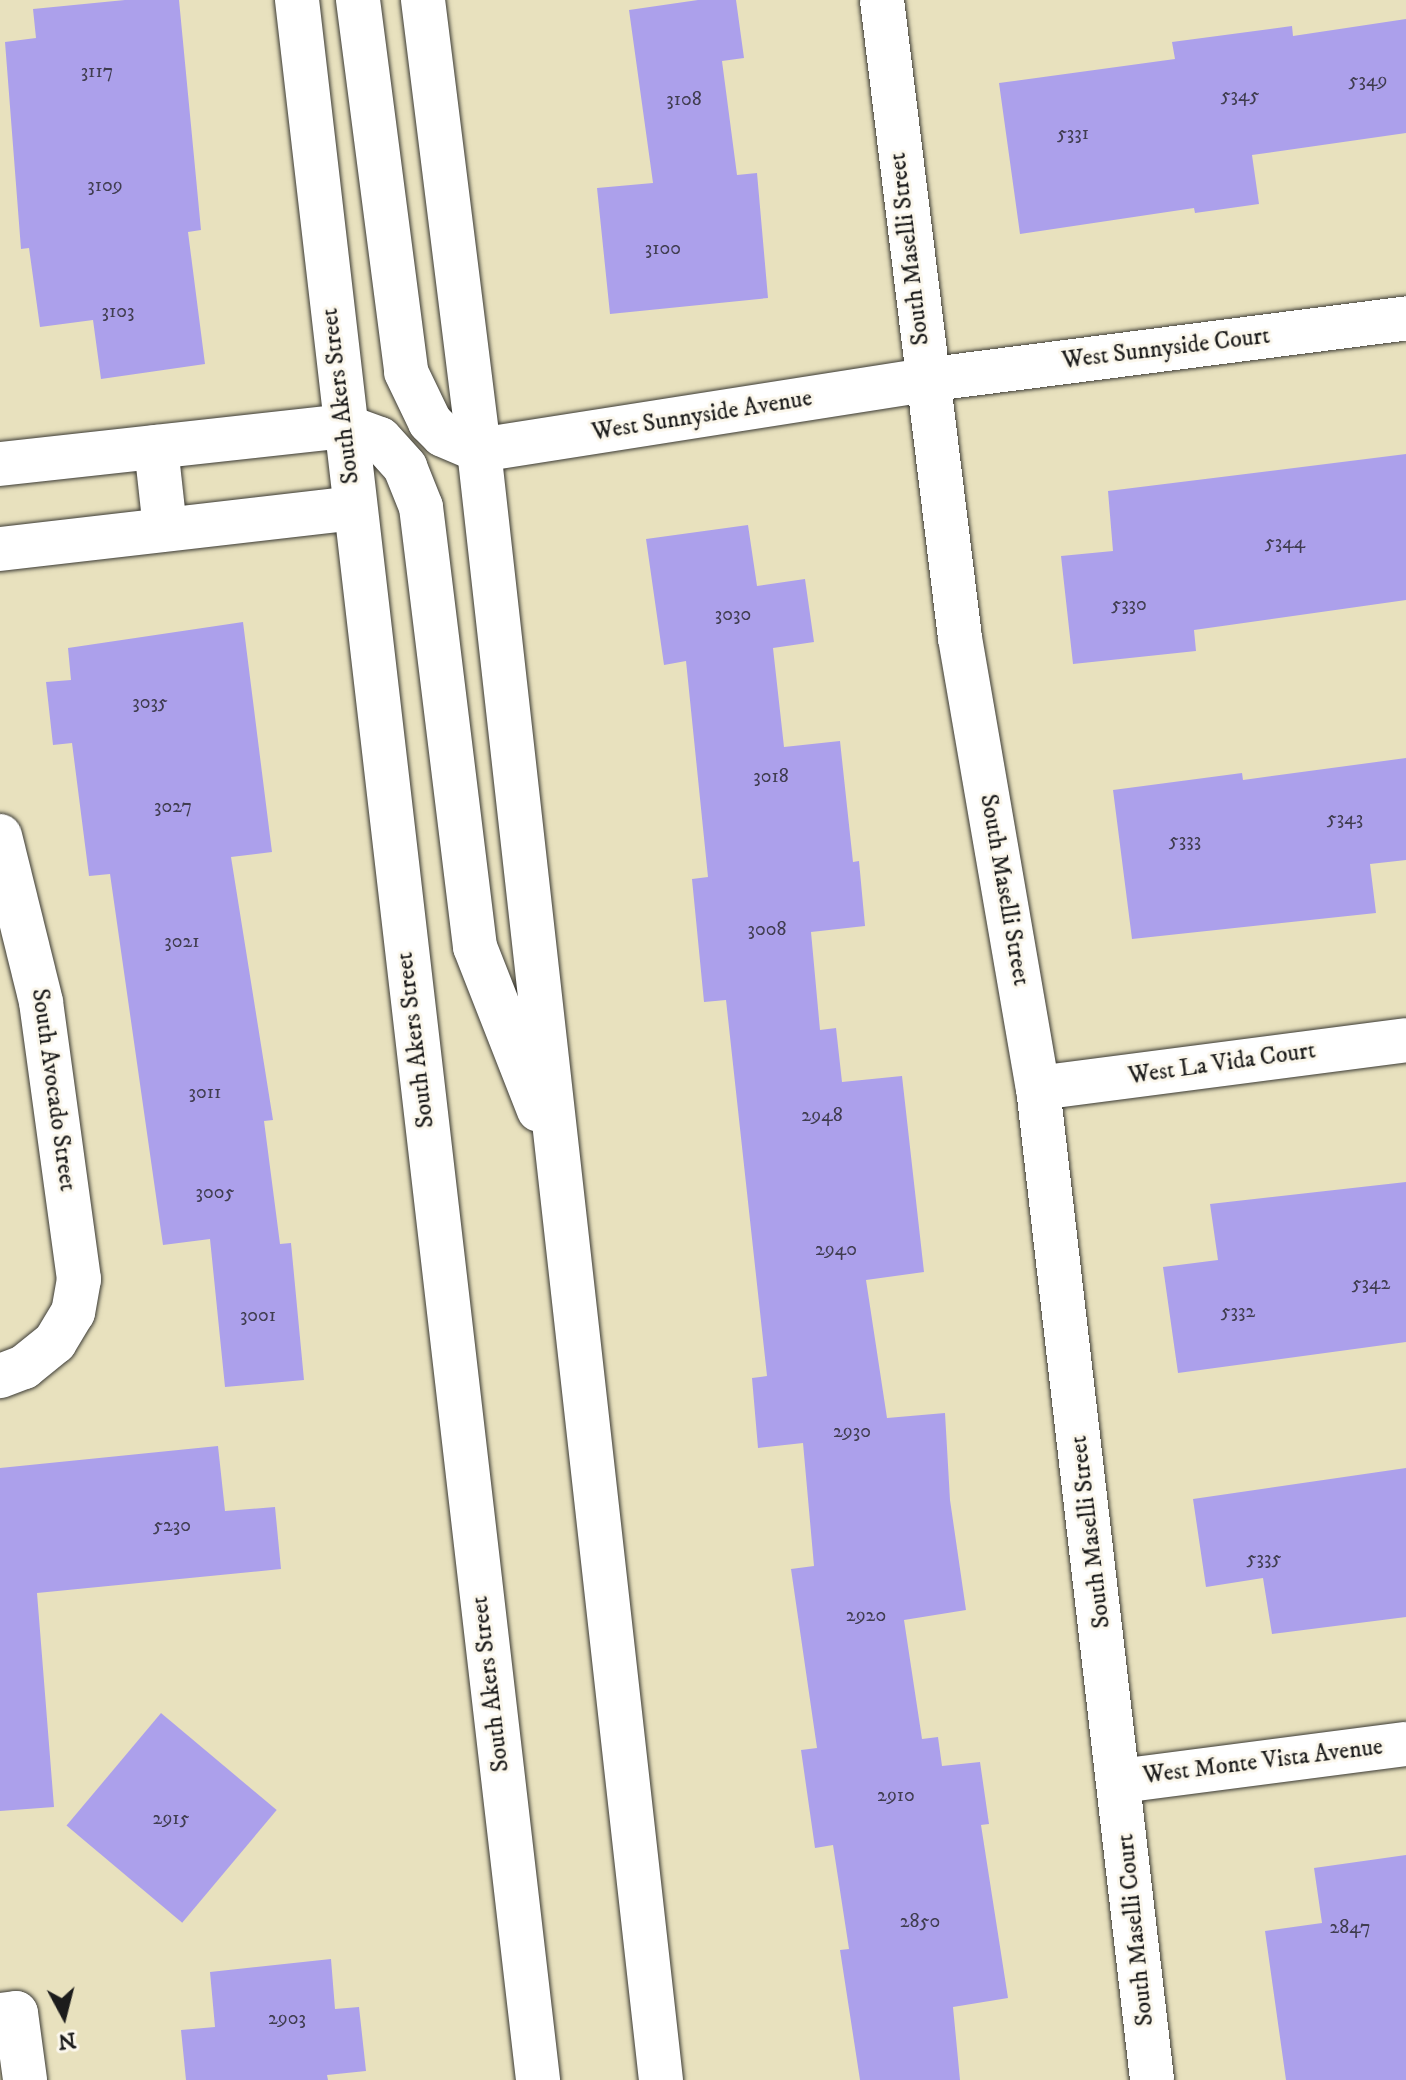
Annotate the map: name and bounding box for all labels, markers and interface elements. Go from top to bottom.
house number: 3117 [81,59,113,83]
house number: 5349 [1349,68,1387,92]
house number: 5345 [1221,83,1259,107]
house number: 3108 [666,87,702,111]
house number: 5331 [1057,121,1089,145]
street label: South Maselli Street [884,151,936,347]
house number: 3109 [87,173,123,197]
house number: 3100 [645,236,681,260]
house number: 3103 [102,299,134,323]
street label: South Akers Street [316,306,366,486]
street label: West Sunnyside Court [1060,322,1272,376]
street label: West Sunnyside Avenue [590,384,814,448]
house number: 5344 [1265,530,1305,554]
house number: 5330 [1111,592,1147,616]
house number: 3030 [715,602,751,626]
house number: 3035 [132,690,168,714]
house number: 3018 [753,764,789,788]
street label: South Maselli Street [973,792,1035,988]
house number: 3027 [154,794,192,818]
house number: 5343 [1327,806,1363,830]
house number: 5333 [1169,828,1201,852]
house number: 3008 [748,917,786,941]
house number: 3021 [164,929,200,953]
street label: South Akers Street [391,950,441,1130]
street label: South Avocado Street [25,987,81,1193]
street label: West La Vida Court [1127,1037,1317,1091]
house number: 3011 [189,1080,221,1104]
house number: 2948 [801,1103,843,1127]
house number: 3005 [196,1180,234,1204]
house number: 2940 [815,1237,857,1261]
house number: 5342 [1352,1271,1390,1295]
house number: 5332 [1221,1299,1255,1323]
house number: 3001 [240,1303,276,1327]
house number: 2930 [833,1419,871,1443]
street label: South Maselli Street [1065,1434,1117,1630]
house number: 5230 [153,1513,191,1537]
house number: 5335 [1247,1546,1281,1570]
street label: South Akers Street [466,1594,516,1774]
house number: 2920 [846,1603,886,1627]
street label: West Monte Vista Avenue [1141,1733,1385,1791]
house number: 2910 [877,1783,915,1807]
house number: 2915 [153,1806,189,1830]
street label: South Maselli Court [1112,1833,1160,2027]
house number: 2850 [900,1909,940,1933]
house number: 2847 [1329,1915,1371,1939]
north arrow [24,1976,104,2056]
house number: 2903 [268,2006,306,2030]
text: N [56,2026,78,2055]

